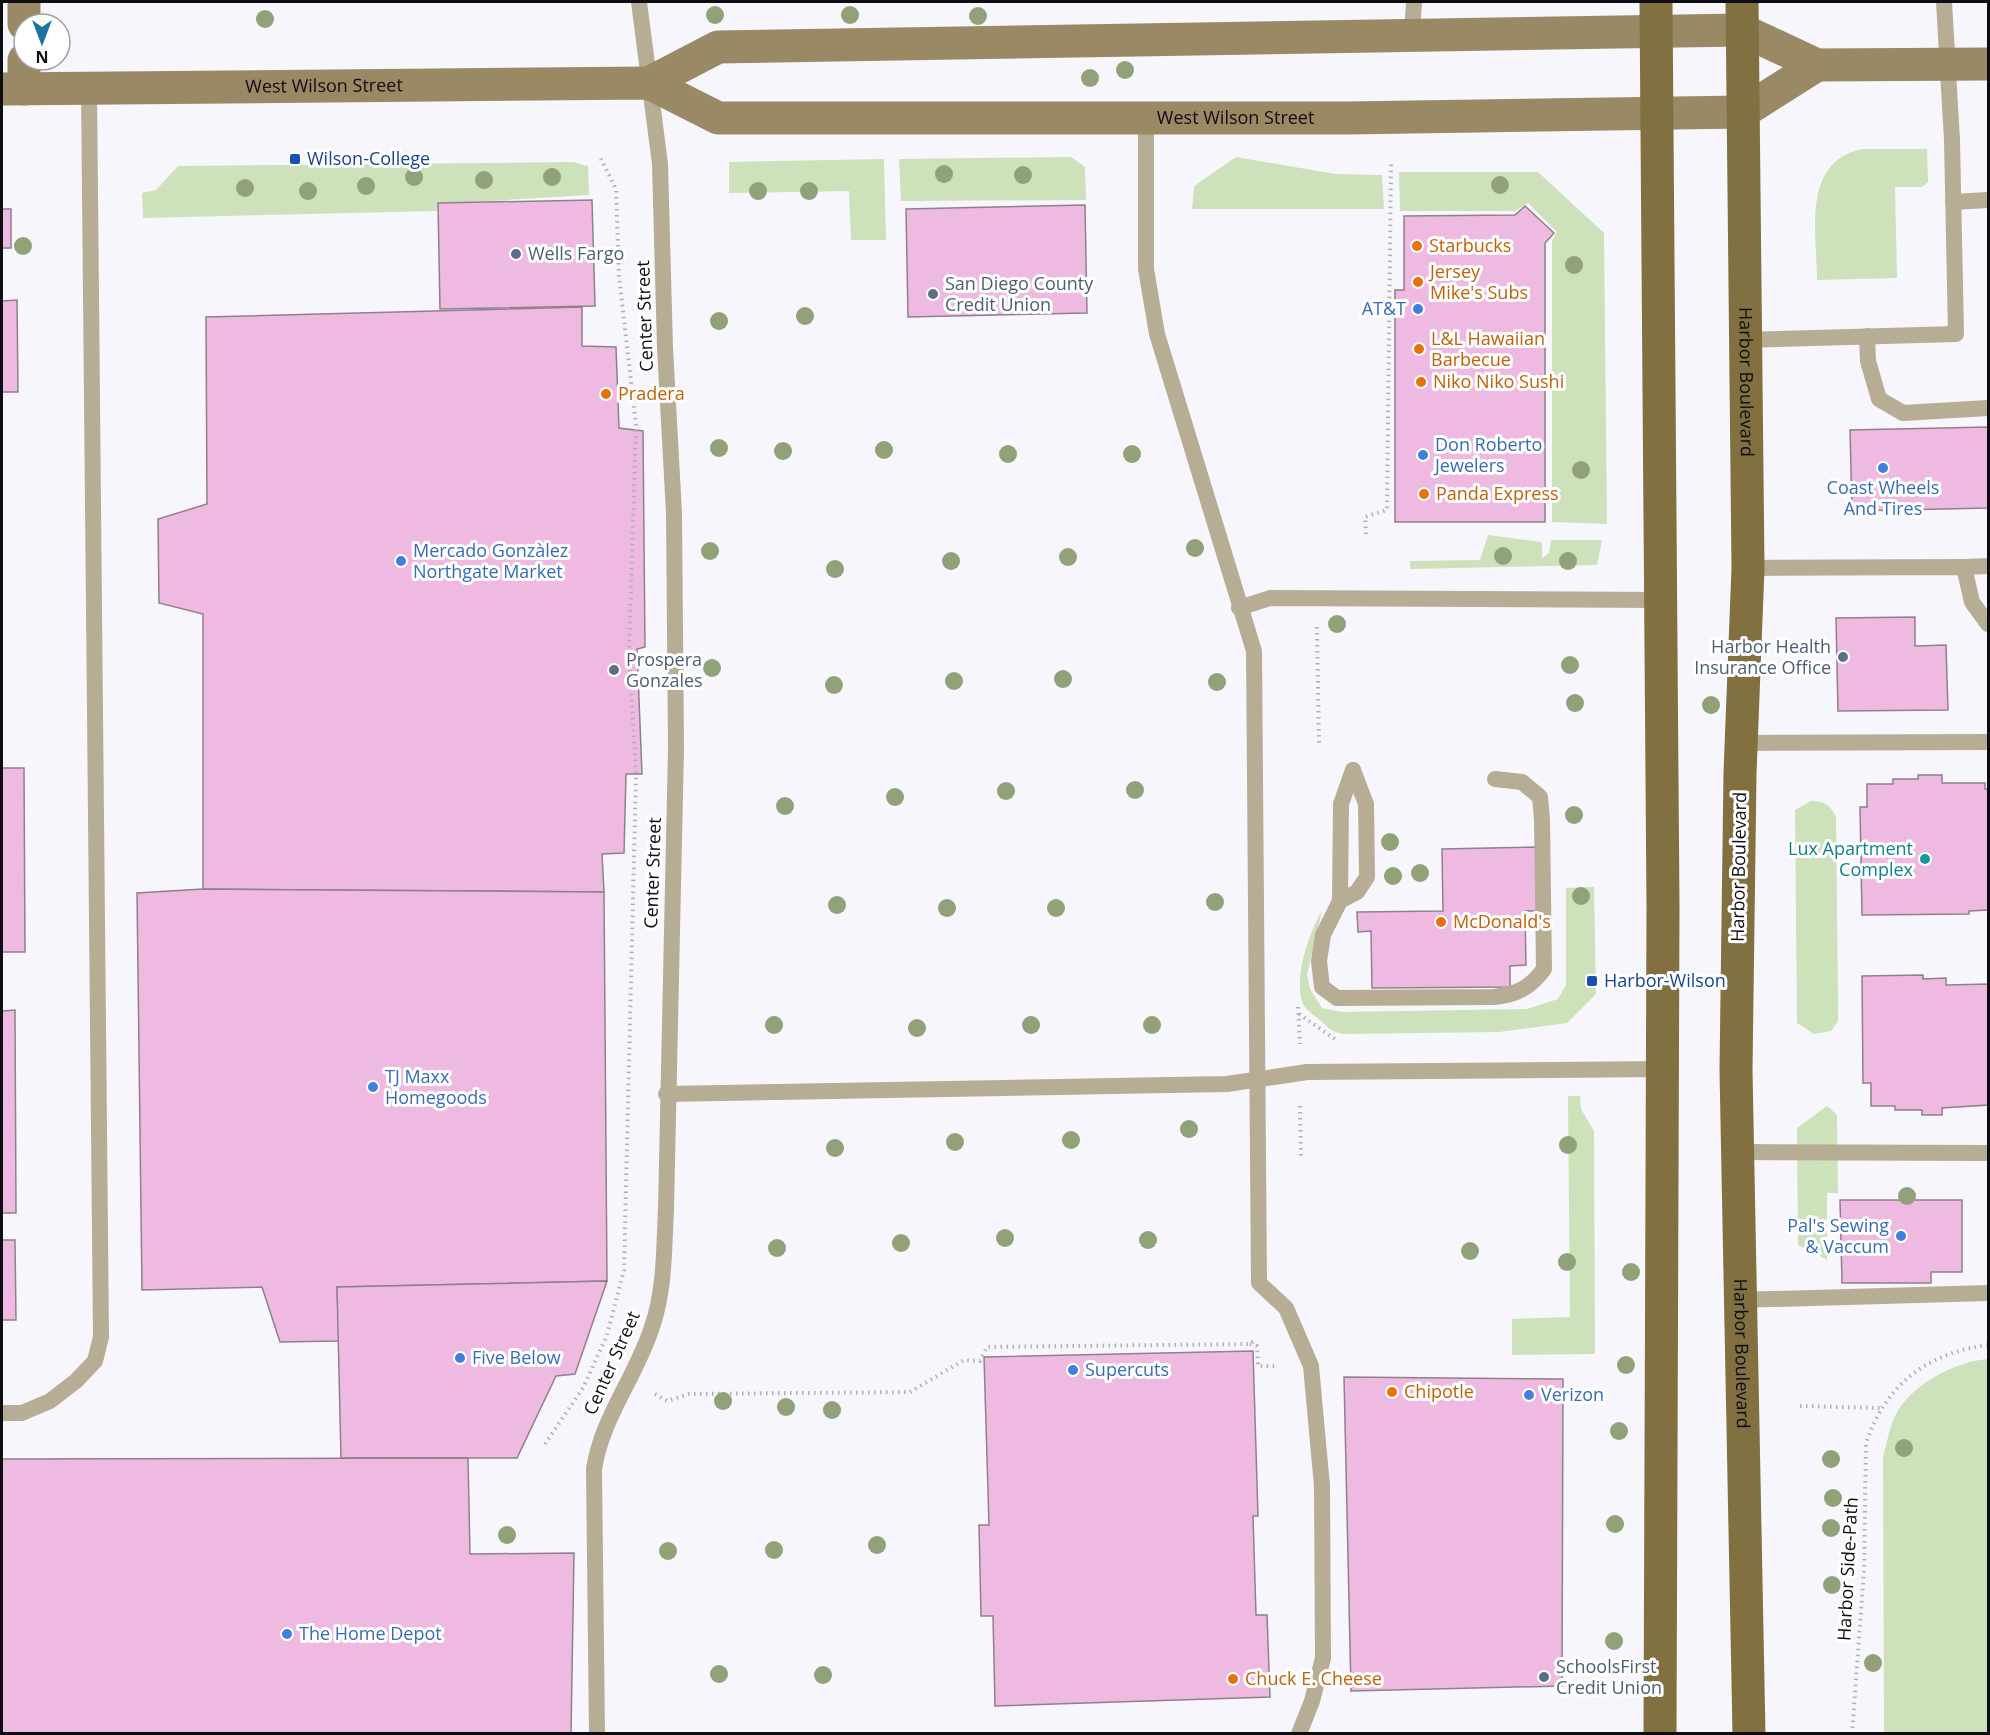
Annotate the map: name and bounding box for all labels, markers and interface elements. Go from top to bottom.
north arrow [12,12,72,72]
text: N [35,46,49,68]
street label: West Wilson Street [245,72,403,98]
street label: West Wilson Street [1157,105,1314,129]
place label: Wilson-College [307,146,430,170]
marker: Wilson-College [288,152,302,166]
place label: Starbucks [1429,233,1511,257]
marker: Starbucks [1410,239,1424,253]
place label: Wells Fargo [528,241,624,265]
marker: Wells Fargo [509,247,523,261]
place label: Jersey Mike's Subs [1428,259,1528,304]
street label: Center Street [630,260,658,372]
place label: San Diego County Credit Union [945,271,1094,316]
marker: Jersey Mike's Subs [1411,275,1425,289]
marker: San Diego County Credit Union [926,287,940,301]
place label: AT&T [1362,296,1406,320]
marker: AT&T [1411,302,1425,316]
street label: Harbor Boulevard [1734,307,1760,457]
place label: L&L Hawaiian Barbecue [1431,326,1545,371]
marker: L&L Hawaiian Barbecue [1412,342,1426,356]
place label: Niko Niko Sushi [1433,369,1564,393]
marker: Niko Niko Sushi [1414,375,1428,389]
place label: Pradera [618,381,685,405]
marker: Pradera [599,387,613,401]
place label: Don Roberto Jewelers [1433,432,1542,477]
marker: Don Roberto Jewelers [1416,448,1430,462]
marker: Coast Wheels And Tires [1876,461,1890,475]
place label: Coast Wheels And Tires [1827,475,1939,520]
place label: Panda Express [1436,481,1559,505]
marker: Panda Express [1417,487,1431,501]
place label: Mercado Gonzàlez Northgate Market [413,538,568,583]
marker: Mercado Gonzàlez Northgate Market [394,554,408,568]
place label: Harbor Health Insurance Office [1694,634,1831,679]
place label: Prospera Gonzales [626,647,703,692]
marker: Harbor Health Insurance Office [1836,650,1850,664]
marker: Prospera Gonzales [607,663,621,677]
street label: Harbor Boulevard [1725,792,1751,942]
street label: Center Street [638,817,666,929]
place label: Lux Apartment Complex [1788,836,1914,881]
marker: Lux Apartment Complex [1918,852,1932,866]
place label: McDonald's [1453,909,1551,933]
marker: McDonald's [1434,915,1448,929]
place label: Harbor-Wilson [1604,968,1726,992]
marker: Harbor-Wilson [1585,974,1599,988]
place label: TJ Maxx Homegoods [385,1064,487,1109]
marker: TJ Maxx Homegoods [366,1080,380,1094]
place label: Pal's Sewing & Vaccum [1787,1213,1889,1258]
marker: Pal's Sewing & Vaccum [1894,1229,1908,1243]
street label: Harbor Boulevard [1729,1278,1756,1429]
street label: Center Street [577,1307,645,1418]
place label: Five Below [472,1345,561,1369]
marker: Five Below [453,1351,467,1365]
place label: Supercuts [1085,1357,1169,1381]
marker: Supercuts [1066,1363,1080,1377]
place label: Chipotle [1404,1379,1474,1403]
place label: Verizon [1541,1382,1604,1406]
marker: Chipotle [1385,1385,1399,1399]
marker: Verizon [1522,1388,1536,1402]
street label: Harbor Side-Path [1831,1496,1863,1642]
place label: The Home Depot [299,1621,442,1645]
marker: The Home Depot [280,1627,294,1641]
place label: SchoolsFirst Credit Union [1556,1654,1662,1699]
place label: Chuck E. Cheese [1245,1666,1382,1690]
marker: SchoolsFirst Credit Union [1537,1670,1551,1684]
marker: Chuck E. Cheese [1226,1672,1240,1686]

